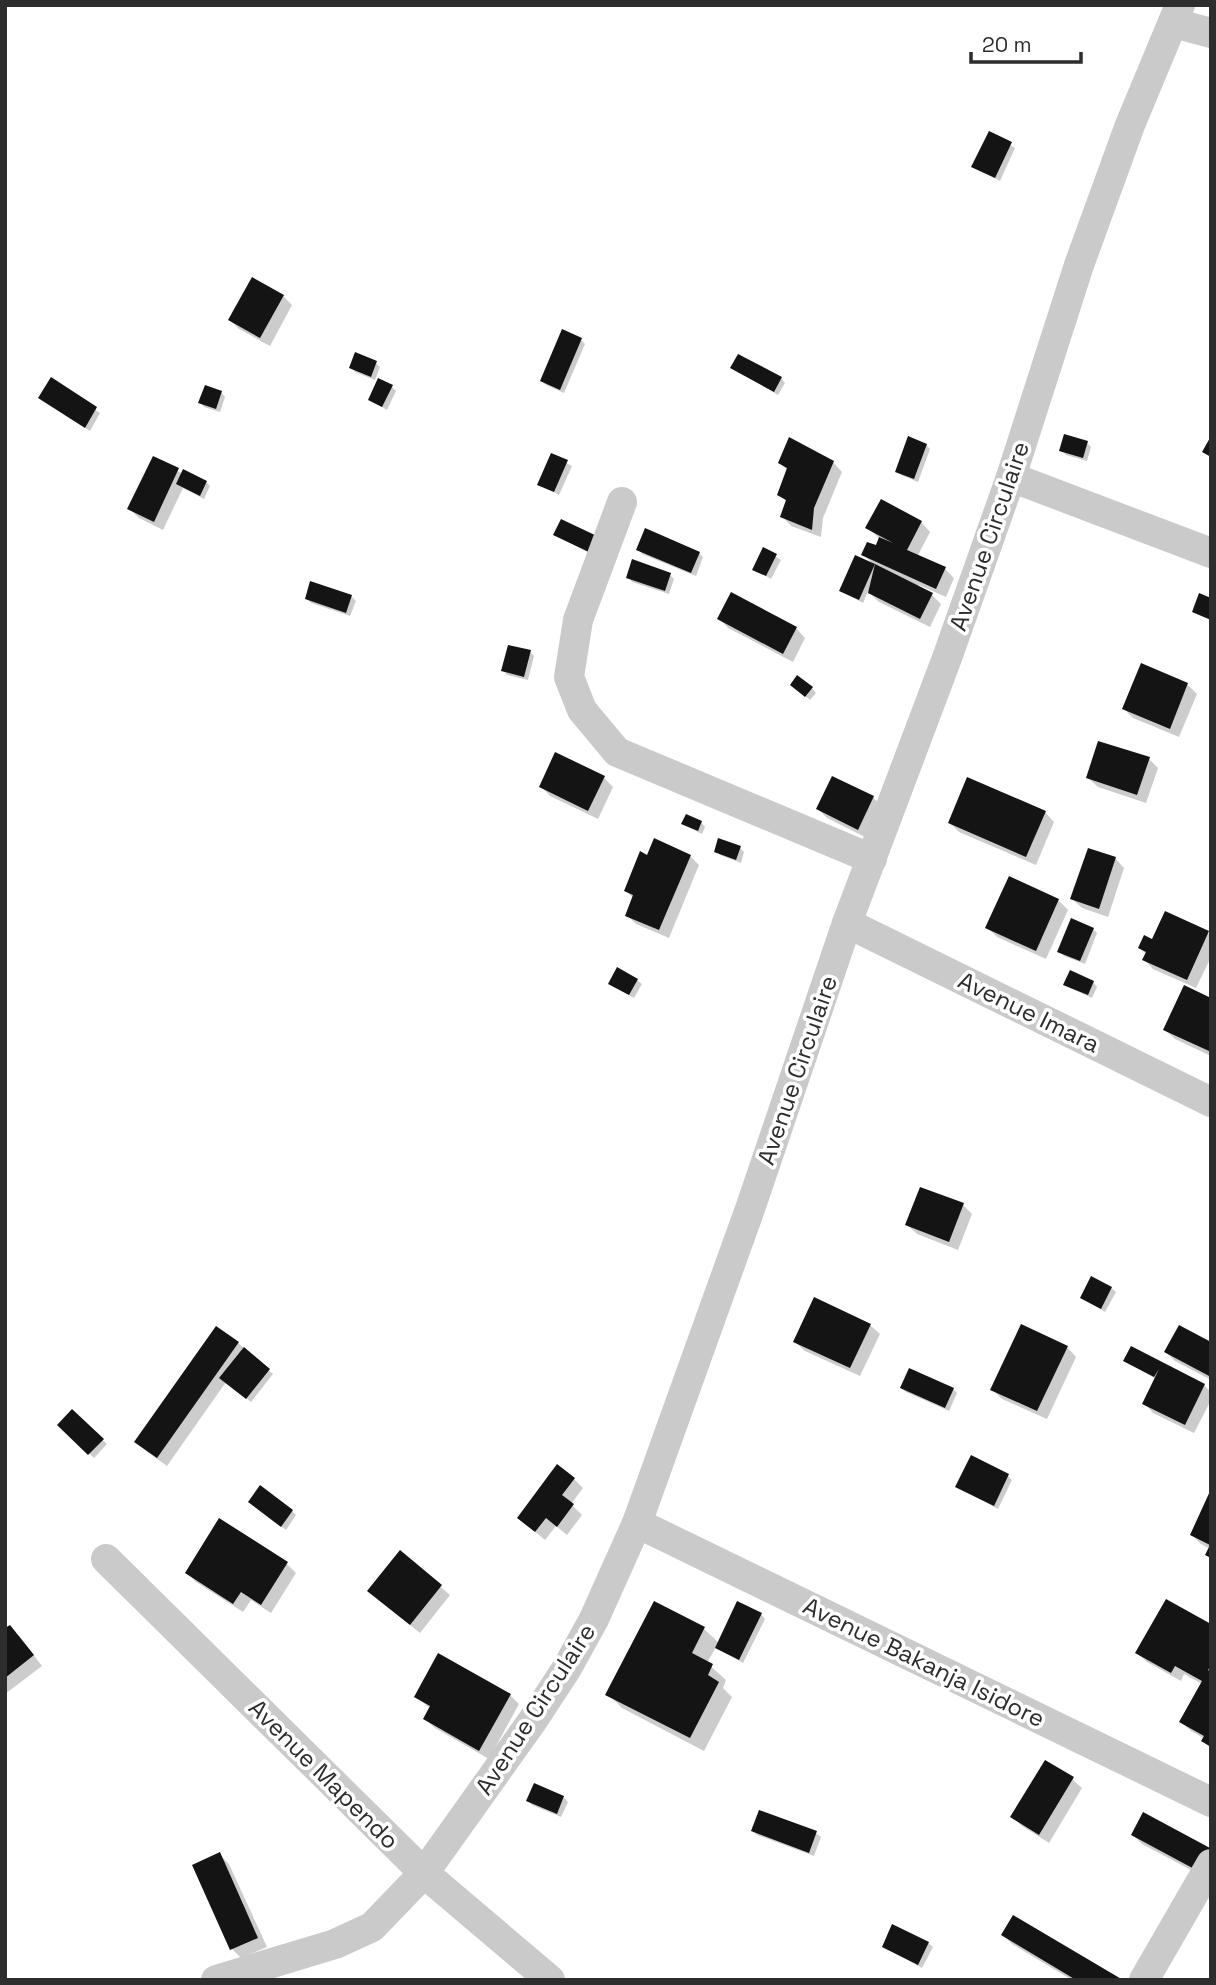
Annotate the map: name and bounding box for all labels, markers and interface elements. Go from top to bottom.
scale bar [971,21,1081,65]
text: 20 m [982,31,1032,58]
street label: Avenue Circulaire [942,437,1036,635]
street label: Avenue Imara [953,964,1105,1060]
street label: Avenue Circulaire [750,971,844,1169]
street label: Avenue Bakanja Isidore [798,1590,1050,1734]
street label: Avenue Circulaire [468,1617,602,1801]
street label: Avenue Mapendo [242,1692,406,1856]

